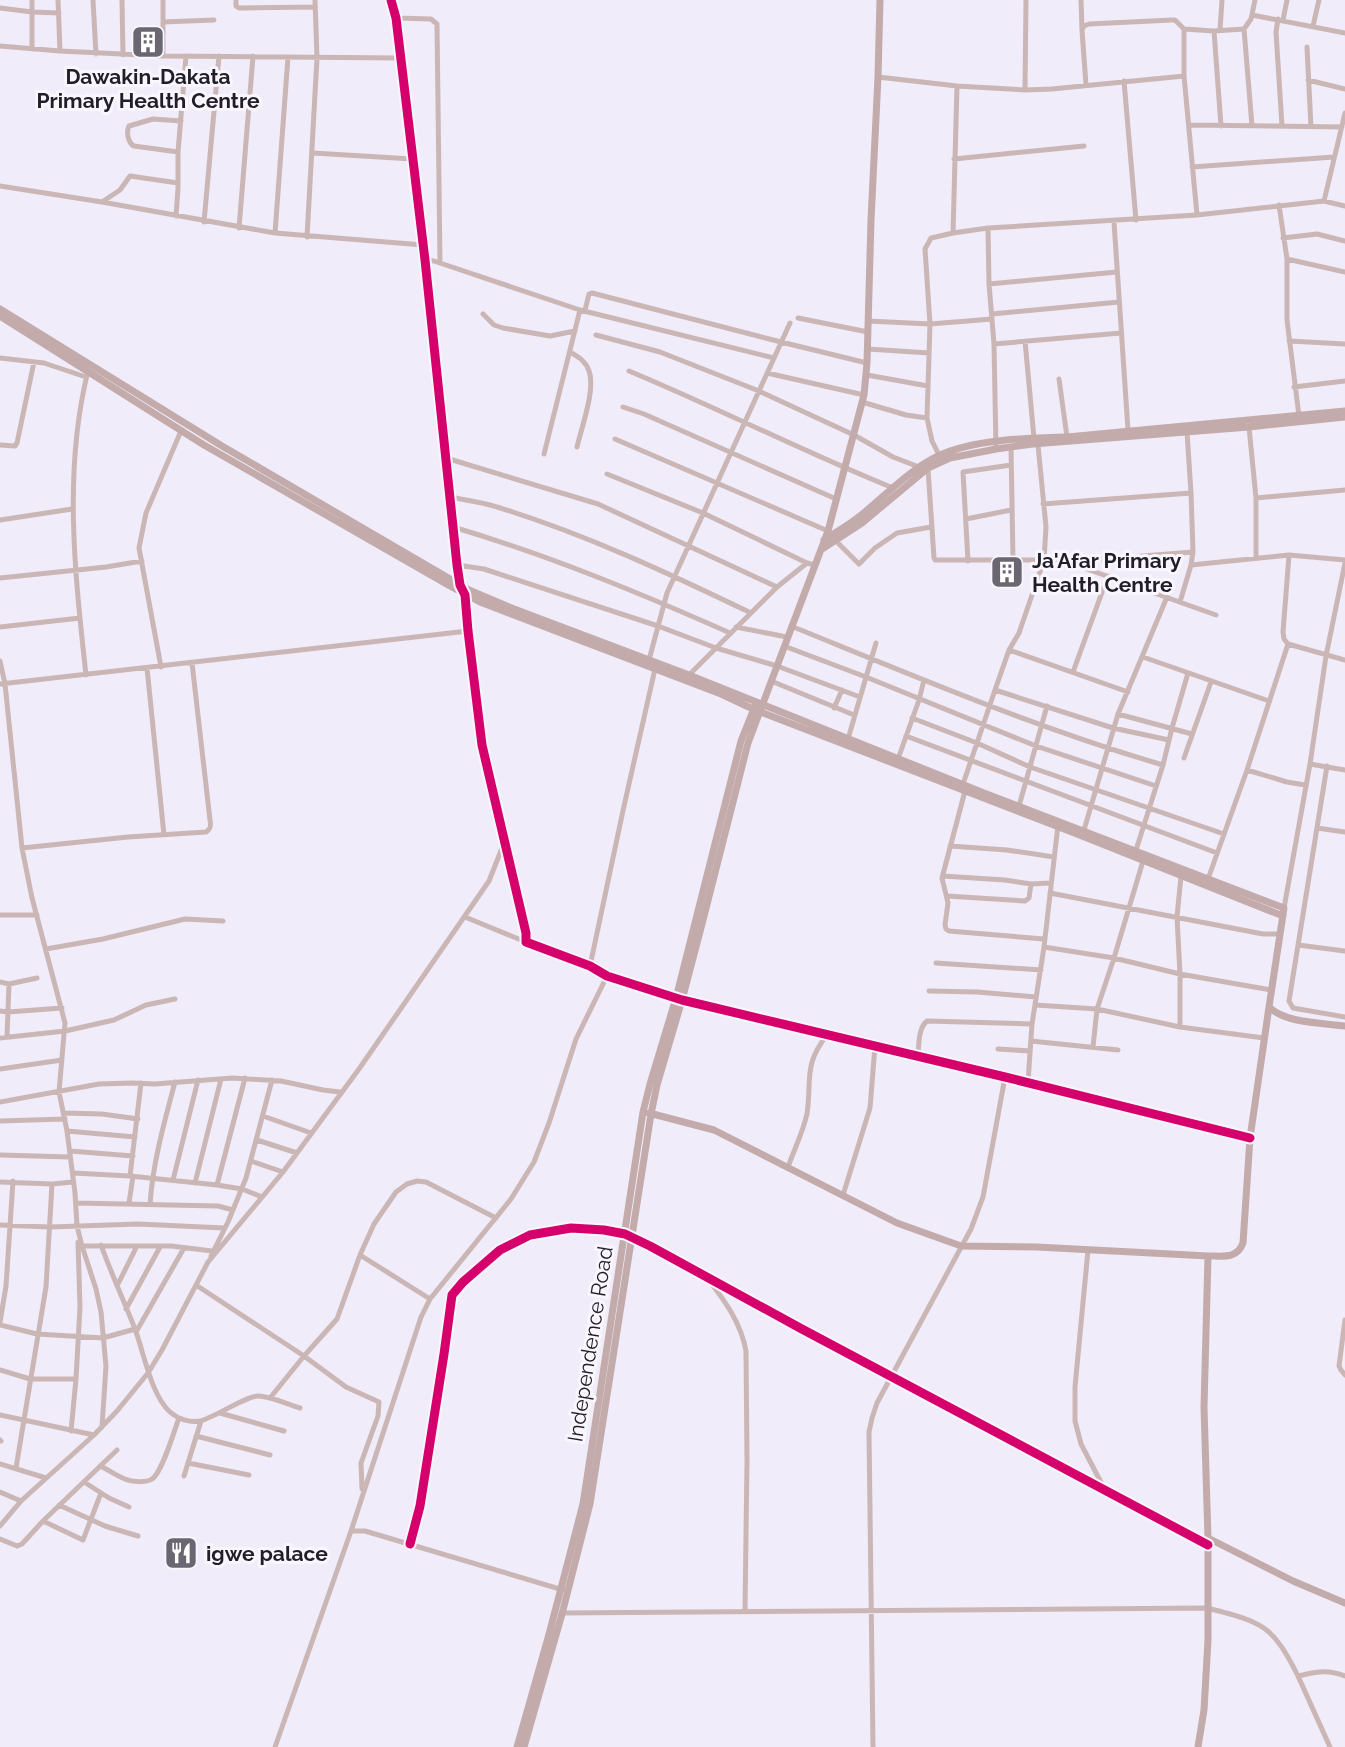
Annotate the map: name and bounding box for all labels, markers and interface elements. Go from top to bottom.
building icon: Dawakin-Dakata Primary Health Centre [129,23,167,61]
place label: Dawakin-Dakata Primary Health Centre [37,64,260,113]
place label: Ja'Afar Primary Health Centre [1032,548,1182,597]
building icon: Ja'Afar Primary Health Centre [988,553,1026,591]
street label: Independence Road [562,1245,618,1443]
restaurant icon: igwe palace [162,1534,200,1572]
place label: igwe palace [206,1541,328,1566]

